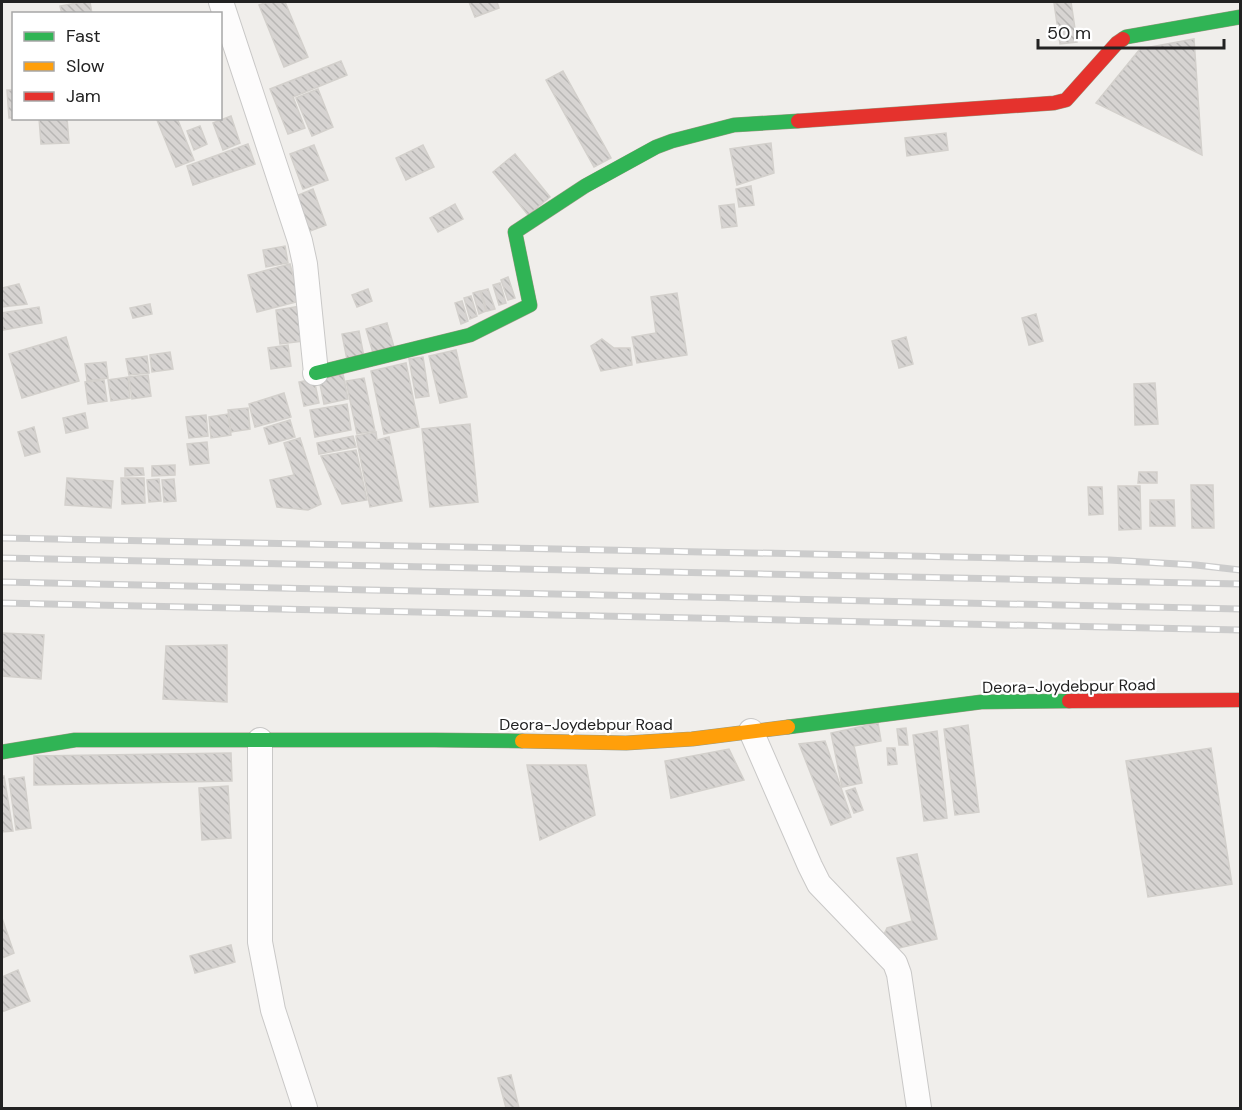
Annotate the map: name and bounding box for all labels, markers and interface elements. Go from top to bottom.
legend [12,12,222,120]
scale bar [1038,12,1224,50]
text: 50 m [1047,21,1091,45]
text: Fast [66,24,101,48]
text: Slow [66,54,105,78]
text: Jam [66,84,101,108]
street label: Deora-Joydebpur Road [982,674,1156,698]
street label: Deora-Joydebpur Road [499,714,673,735]

